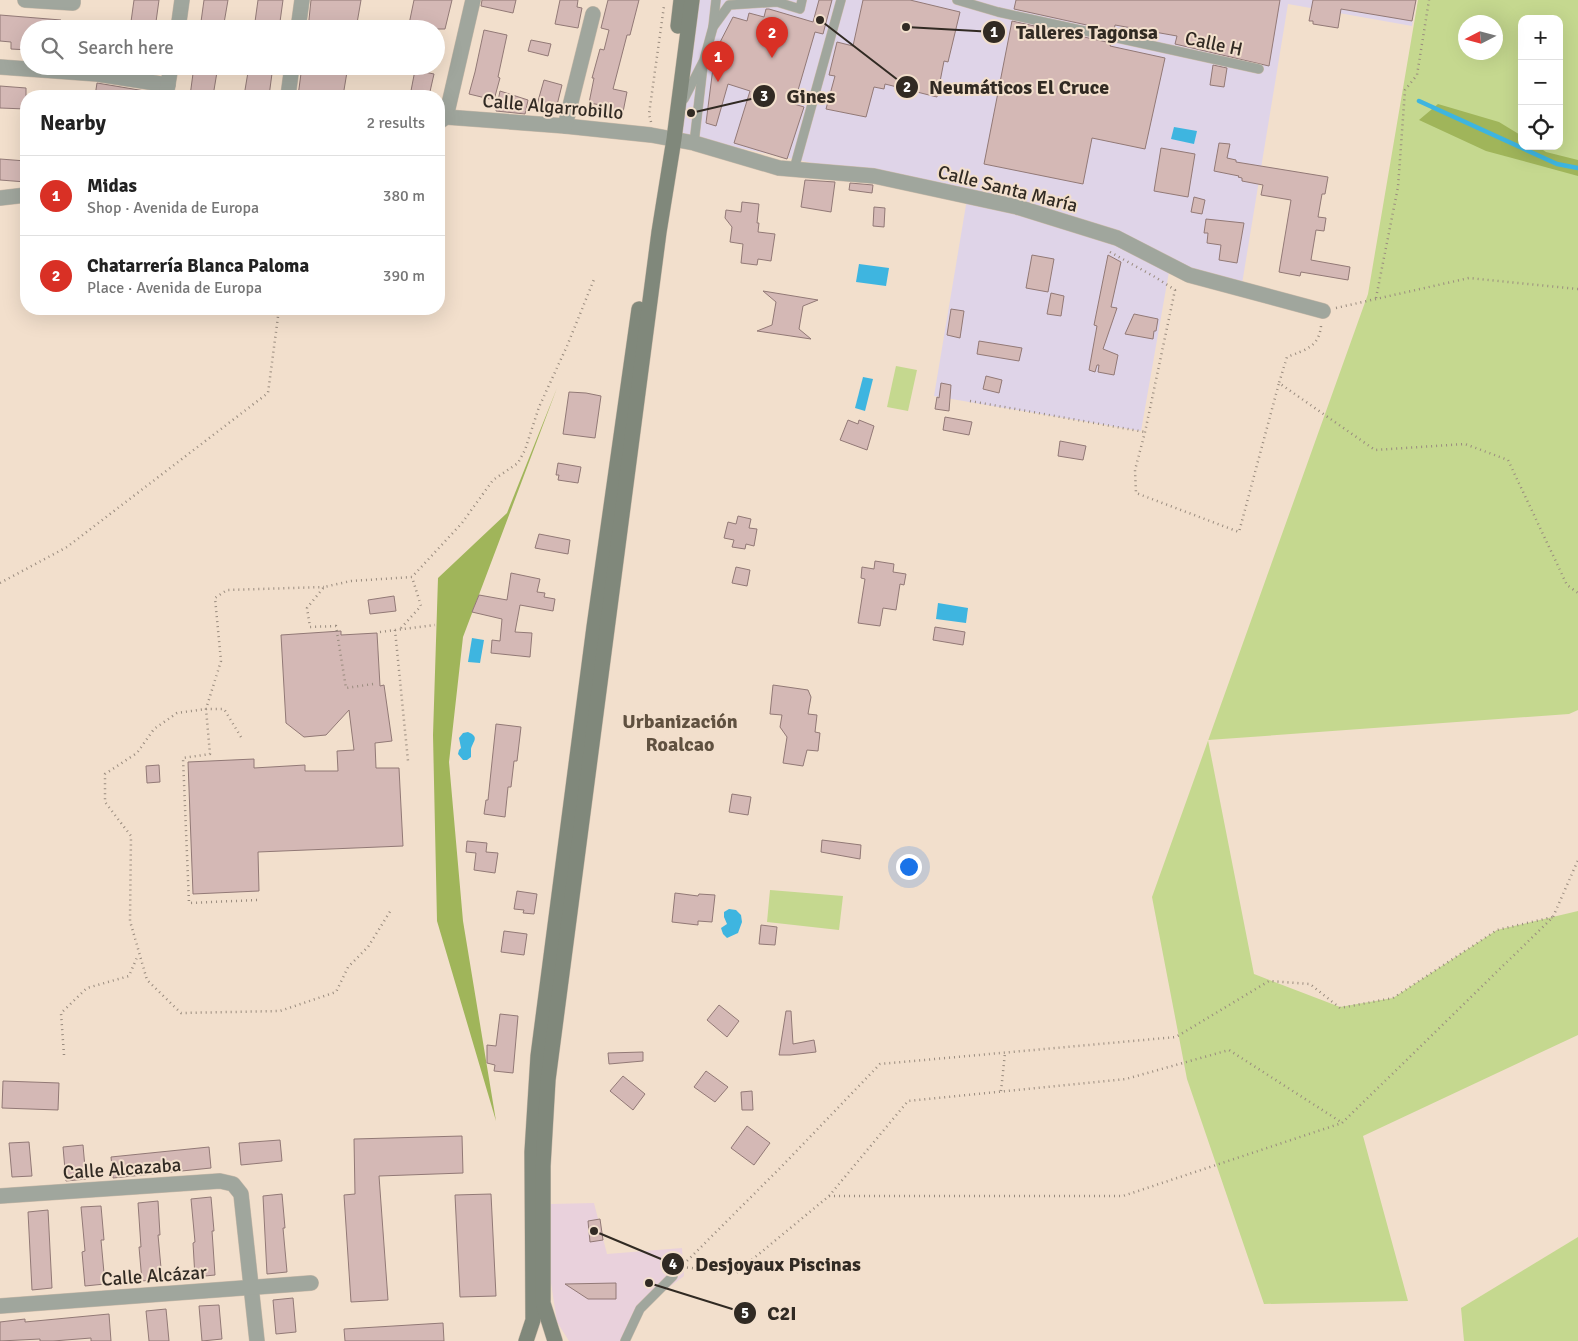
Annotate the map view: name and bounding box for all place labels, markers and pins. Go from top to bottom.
callout: Talleres Tagonsa [981,14,1168,49]
pin: 2 [756,17,788,58]
pin: 1 [702,41,734,82]
callout: Neumáticos El Cruce [894,70,1119,105]
callout: Gines [751,78,845,113]
callout: Desjoyaux Piscinas [660,1247,871,1282]
callout: C2I [732,1296,807,1331]

